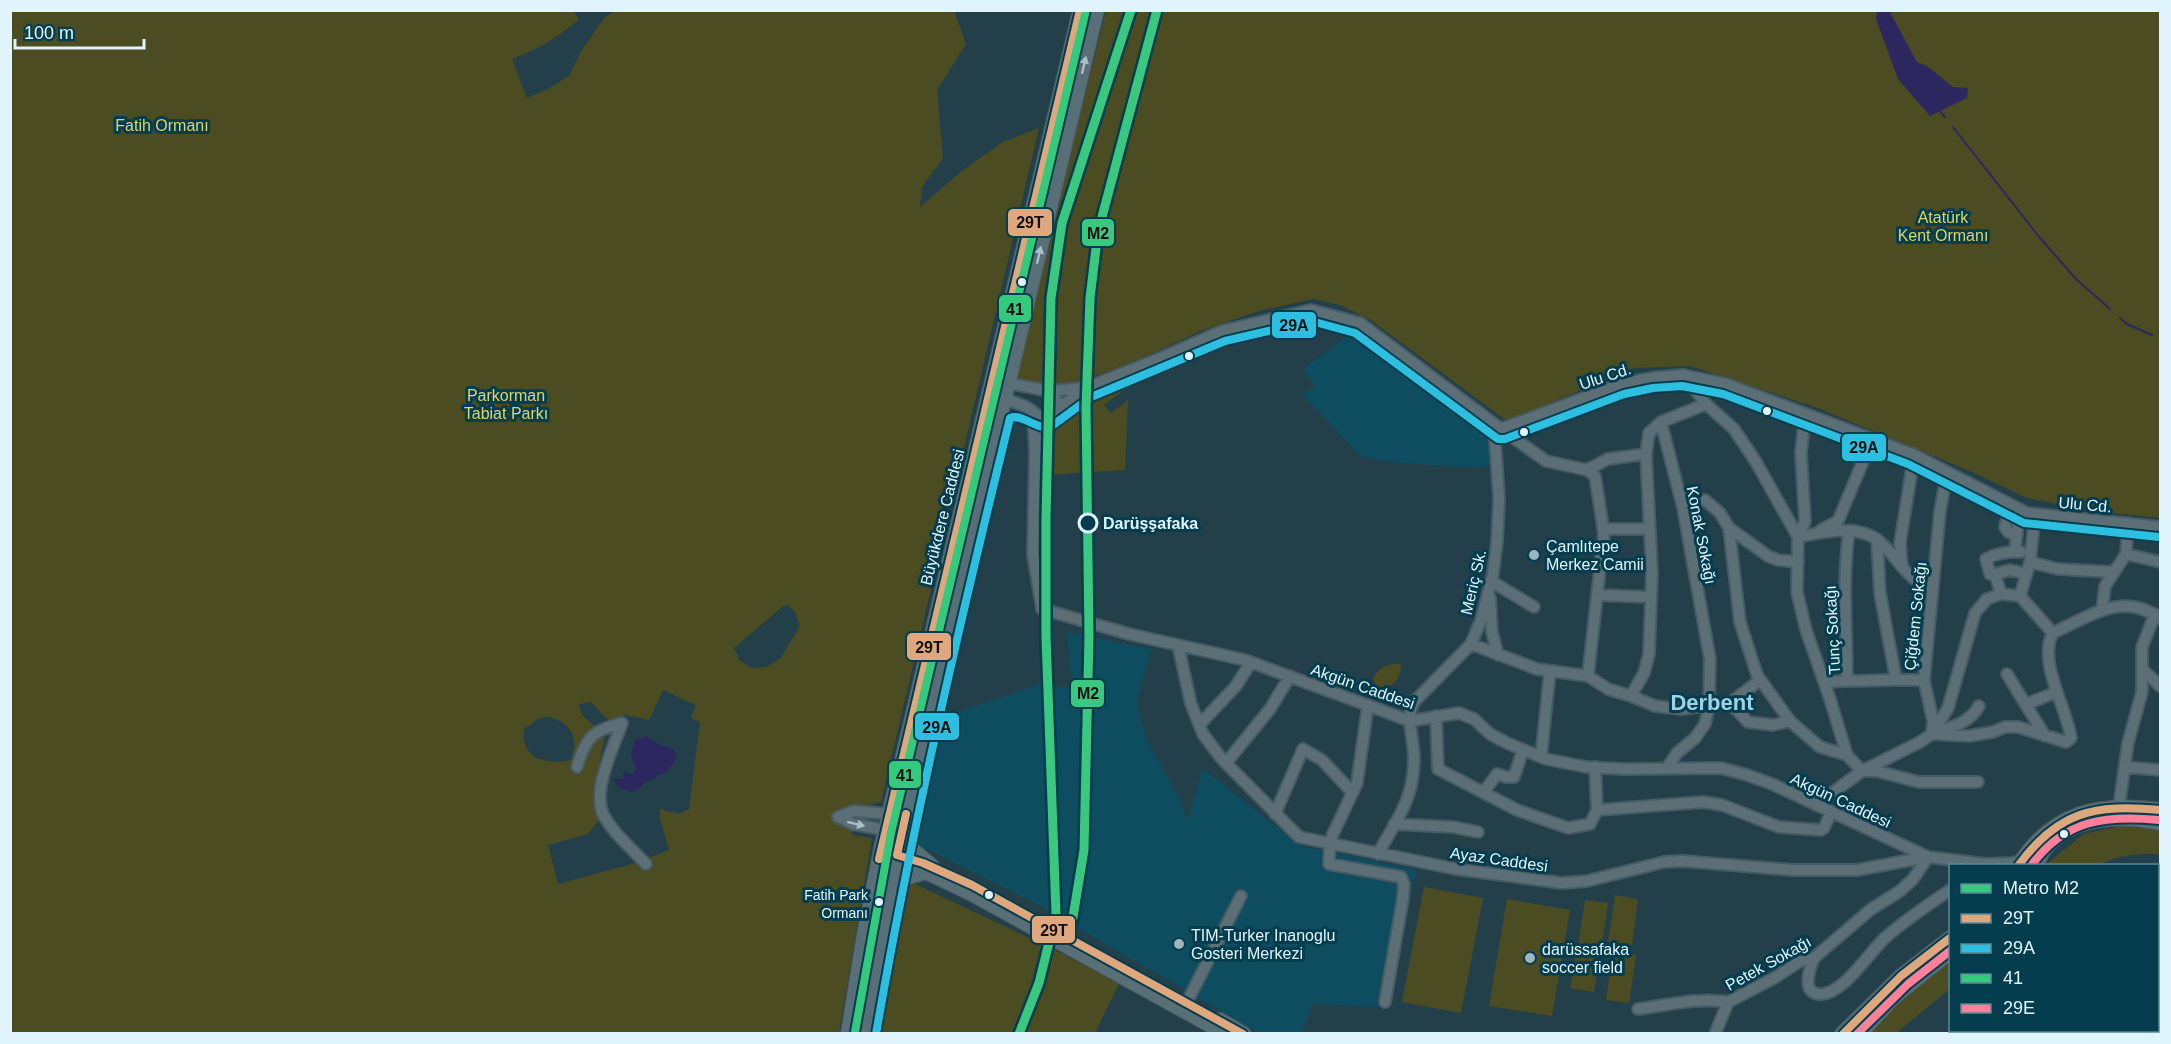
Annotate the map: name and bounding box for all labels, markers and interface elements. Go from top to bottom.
scale bar [15,12,144,50]
text: 100 m [24,23,74,43]
one-way arrow [1080,56,1090,74]
park label: Fatih Ormanı [115,117,209,134]
line badge: 29T [1007,208,1053,237]
park label: Atatürk Kent Ormanı [1898,209,1988,244]
text: 29T [1016,214,1044,231]
line badge: M2 [1081,218,1115,247]
text: M2 [1087,225,1109,242]
one-way arrow [1035,246,1045,264]
unlabelled marker [1016,276,1028,288]
line badge: 41 [998,294,1032,323]
text: 41 [1006,301,1024,318]
line badge: 29A [1271,311,1317,339]
text: 29A [1279,317,1309,334]
unlabelled marker [1183,350,1195,362]
street label: Ulu Cd. [1577,360,1633,393]
park label: Parkorman Tabiat Parkı [464,387,548,422]
unlabelled marker [1761,405,1773,417]
unlabelled marker [1518,426,1530,438]
line badge: 29A [1841,433,1887,462]
text: 29A [1849,439,1879,456]
street label: Büyükdere Caddesi [917,447,968,587]
street label: Konak Sokağı [1684,485,1719,586]
street label: Ulu Cd. [2058,494,2112,515]
marker: Darüşşafaka [1078,513,1098,533]
place label: Darüşşafaka [1103,515,1198,532]
place label: Çamlıtepe Merkez Camii [1546,538,1644,573]
street label: Meriç Sk. [1458,548,1489,617]
marker: Çamlıtepe Merkez Camii [1527,548,1541,562]
street label: Çiğdem Sokağı [1901,561,1930,671]
street label: Tunç Sokağı [1822,585,1843,675]
line badge: 29T [906,632,952,661]
text: 29T [915,639,943,656]
street label: Akgün Caddesi [1309,661,1417,712]
line badge: M2 [1070,679,1105,708]
text: M2 [1077,685,1099,702]
district label: Derbent [1670,690,1754,715]
line badge: 29A [914,712,960,741]
text: 29A [922,719,952,736]
line badge: 41 [888,760,922,789]
text: 41 [896,767,914,784]
street label: Akgün Caddesi [1788,770,1894,831]
one-way arrow [847,819,865,829]
unlabelled marker [2058,828,2070,840]
street label: Ayaz Caddesi [1449,844,1549,875]
legend [1949,864,2159,1032]
text: Metro M2 [2003,878,2079,898]
place label: Fatih Park Ormanı [804,887,869,921]
unlabelled marker [983,889,995,901]
marker: Fatih Park Ormanı [873,896,885,908]
text: 29T [2003,908,2034,928]
line badge: 29T [1031,915,1076,944]
text: 29T [1040,922,1068,939]
place label: TIM-Turker Inanoglu Gosteri Merkezi [1191,927,1335,962]
street label: Petek Sokağı [1723,933,1814,994]
marker: TIM-Turker Inanoglu Gosteri Merkezi [1172,937,1186,951]
text: 29A [2003,938,2035,958]
place label: darüssafaka soccer field [1542,941,1629,976]
marker: darüssafaka soccer field [1523,951,1537,965]
text: 41 [2003,968,2023,988]
text: 29E [2003,998,2035,1018]

